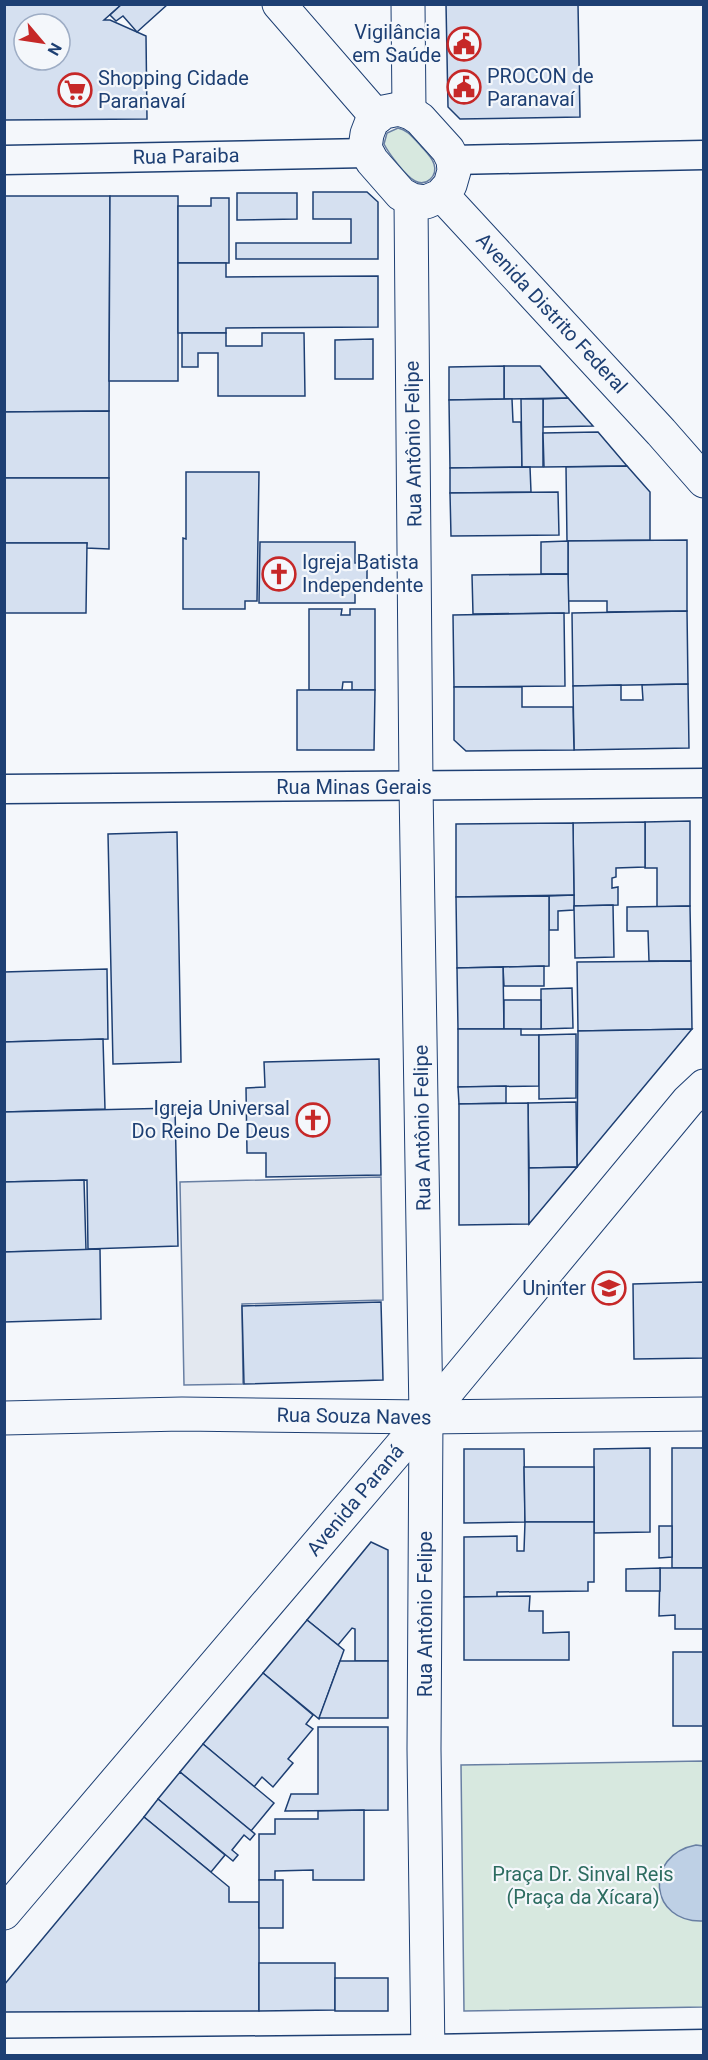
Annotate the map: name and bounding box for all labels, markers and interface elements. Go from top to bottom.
north arrow [12,12,72,72]
place label: Vigilância em Saúde [352,20,441,67]
public building icon: Vigilância em Saúde [446,26,482,62]
text: N [44,39,66,59]
place label: PROCON de Paranavaí [487,64,594,111]
place label: Shopping Cidade Paranavaí [98,66,249,113]
public building icon: PROCON de Paranavaí [446,69,482,105]
supermarket icon: Shopping Cidade Paranavaí [57,72,93,108]
street label: Rua Paraiba [132,143,240,169]
street label: Avenida Distrito Federal [471,228,633,398]
street label: Rua Antônio Felipe [400,361,426,527]
place label: Igreja Batista Independente [302,550,423,597]
church icon: Igreja Batista Independente [261,556,297,592]
street label: Rua Minas Gerais [276,775,432,799]
street label: Rua Antônio Felipe [409,1045,435,1211]
place label: Igreja Universal Do Reino De Deus [132,1096,290,1143]
church icon: Igreja Universal Do Reino De Deus [295,1102,331,1138]
school or university icon: Uninter [591,1270,627,1306]
place label: Uninter [522,1276,586,1300]
street label: Rua Souza Naves [276,1403,432,1429]
street label: Avenida Paraná [301,1439,409,1561]
street label: Rua Antônio Felipe [413,1531,437,1697]
park label: Praça Dr. Sinval Reis (Praça da Xícara) [492,1862,674,1909]

